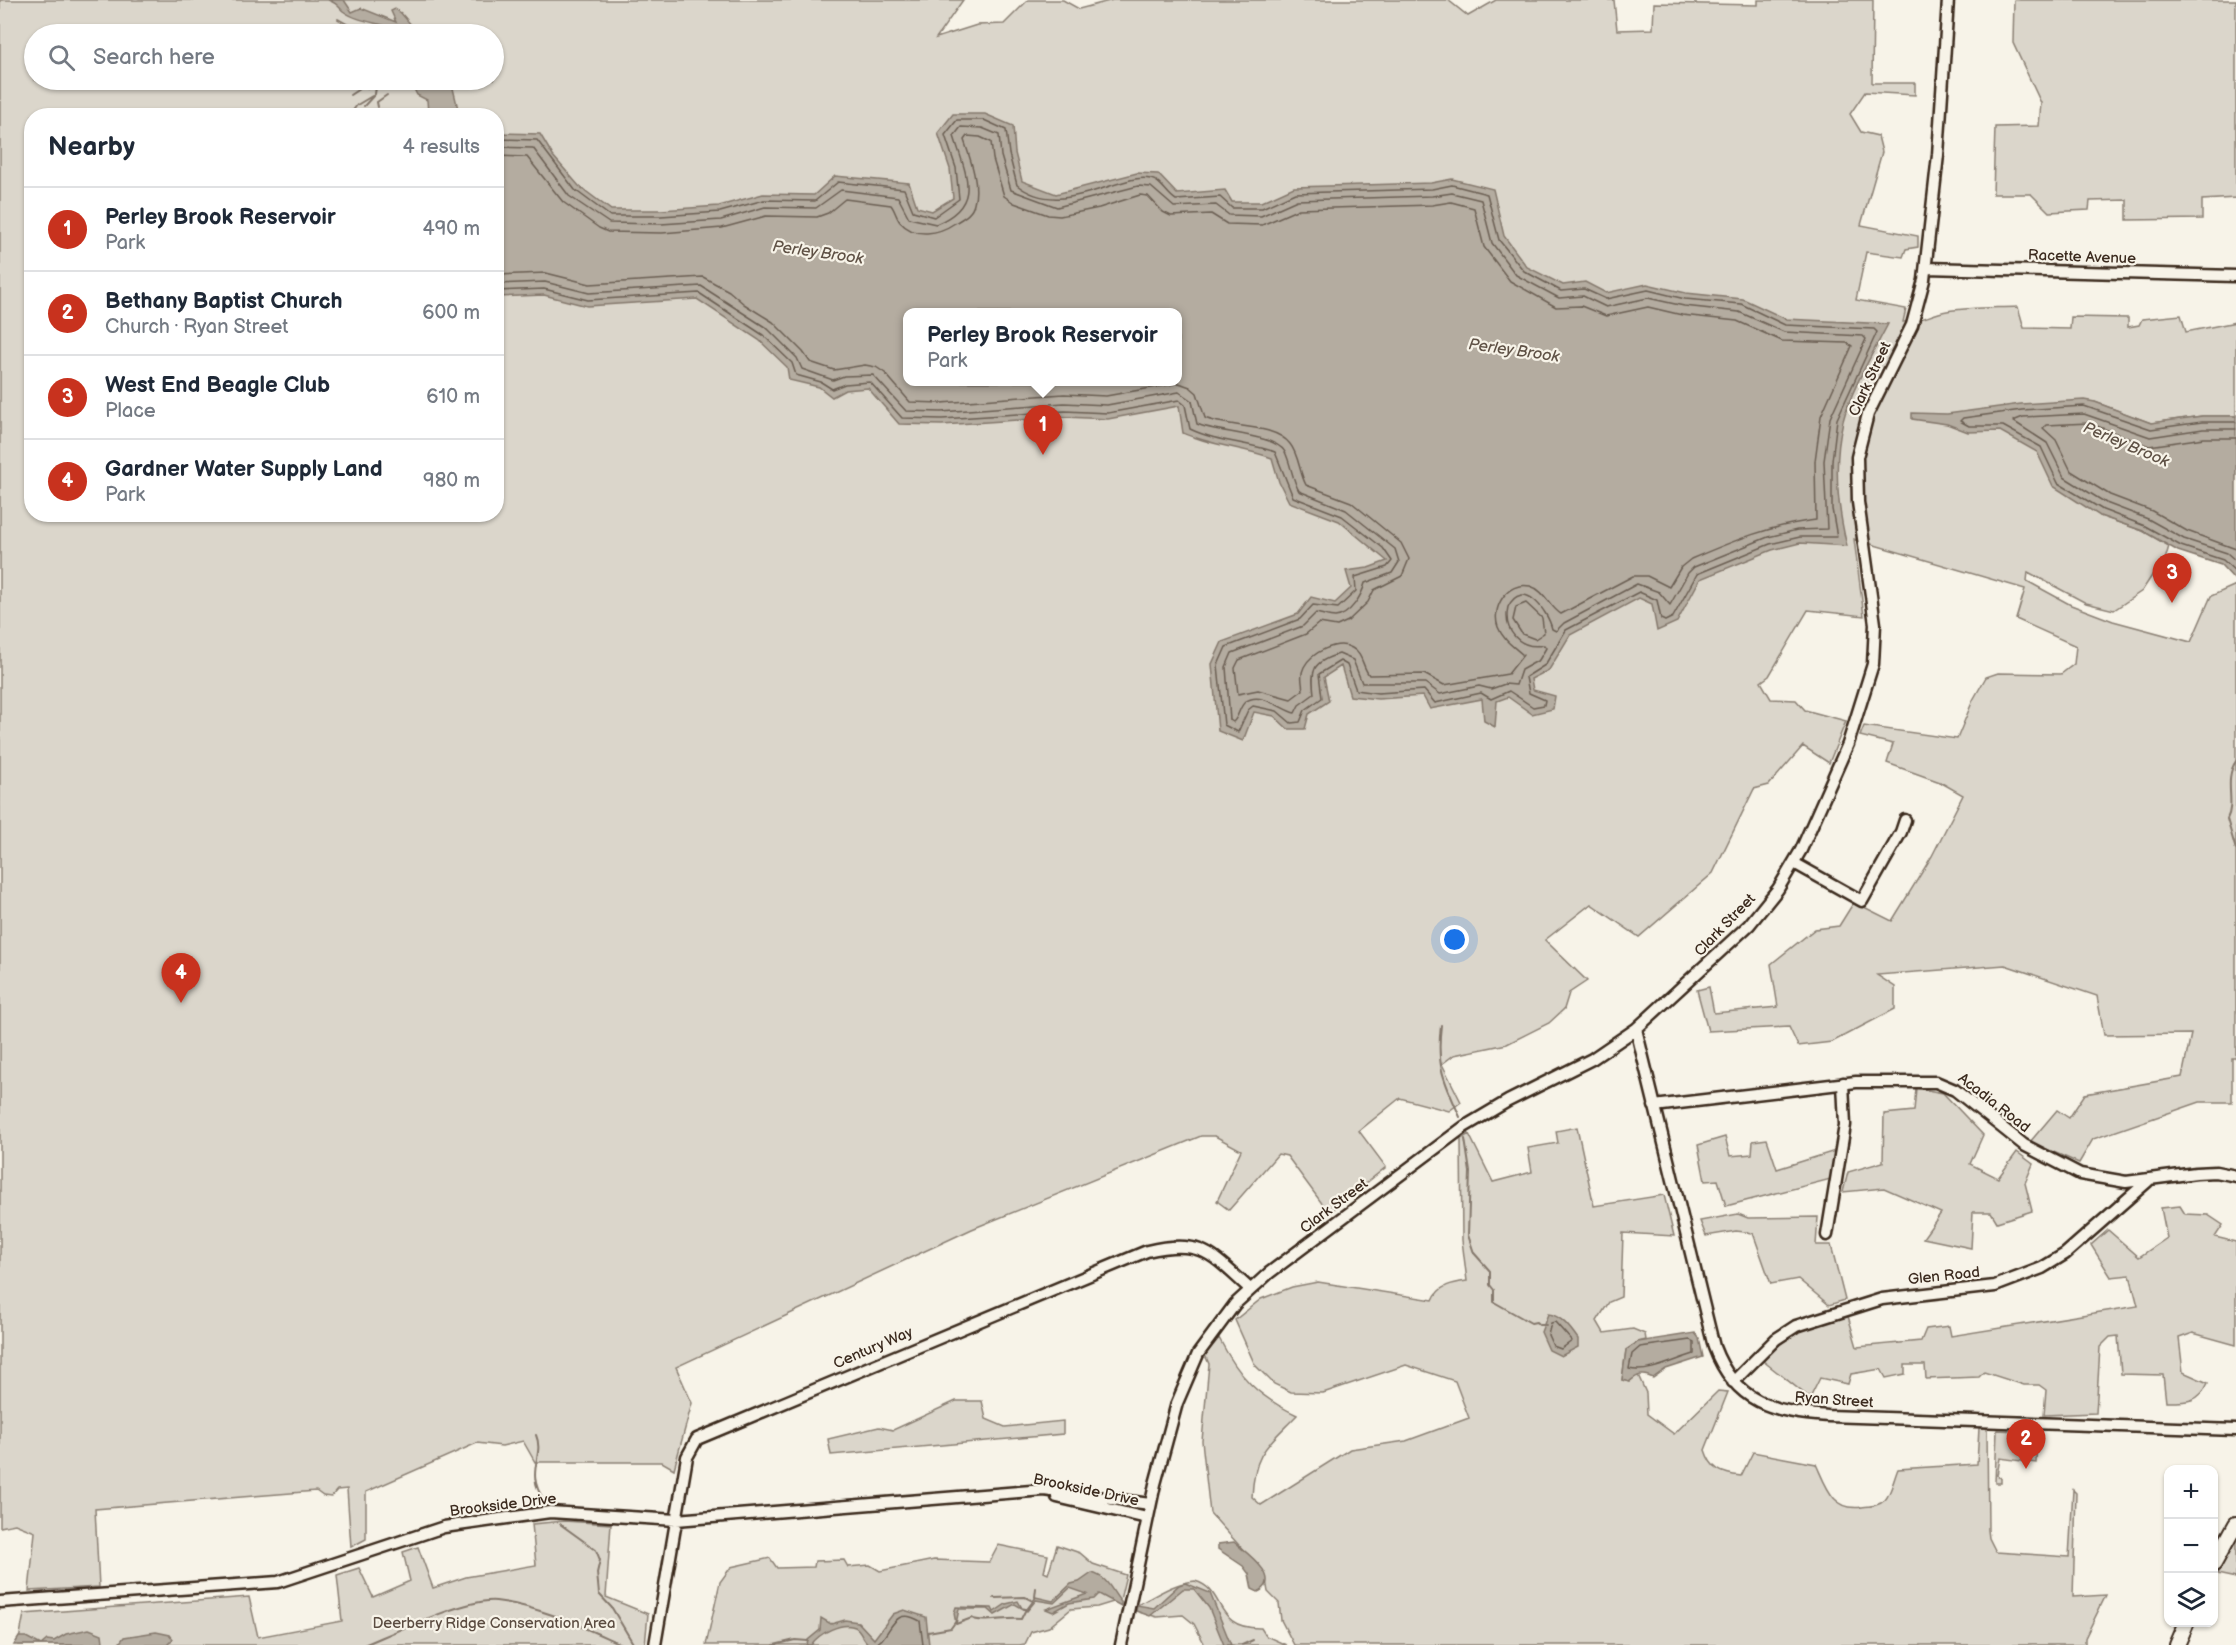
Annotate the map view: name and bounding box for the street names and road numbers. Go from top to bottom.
street label: Racette Avenue [2028,246,2136,268]
street label: Clark Street [1844,338,1896,419]
street label: Clark Street [1690,889,1760,960]
street label: Acadia Road [1954,1069,2034,1137]
street label: Clark Street [1296,1174,1372,1238]
street label: Glen Road [1907,1263,1981,1289]
street label: Century Way [830,1323,916,1373]
street label: Ryan Street [1794,1388,1875,1412]
street label: Brookside Drive [1031,1470,1141,1510]
street label: Brookside Drive [448,1489,558,1521]

